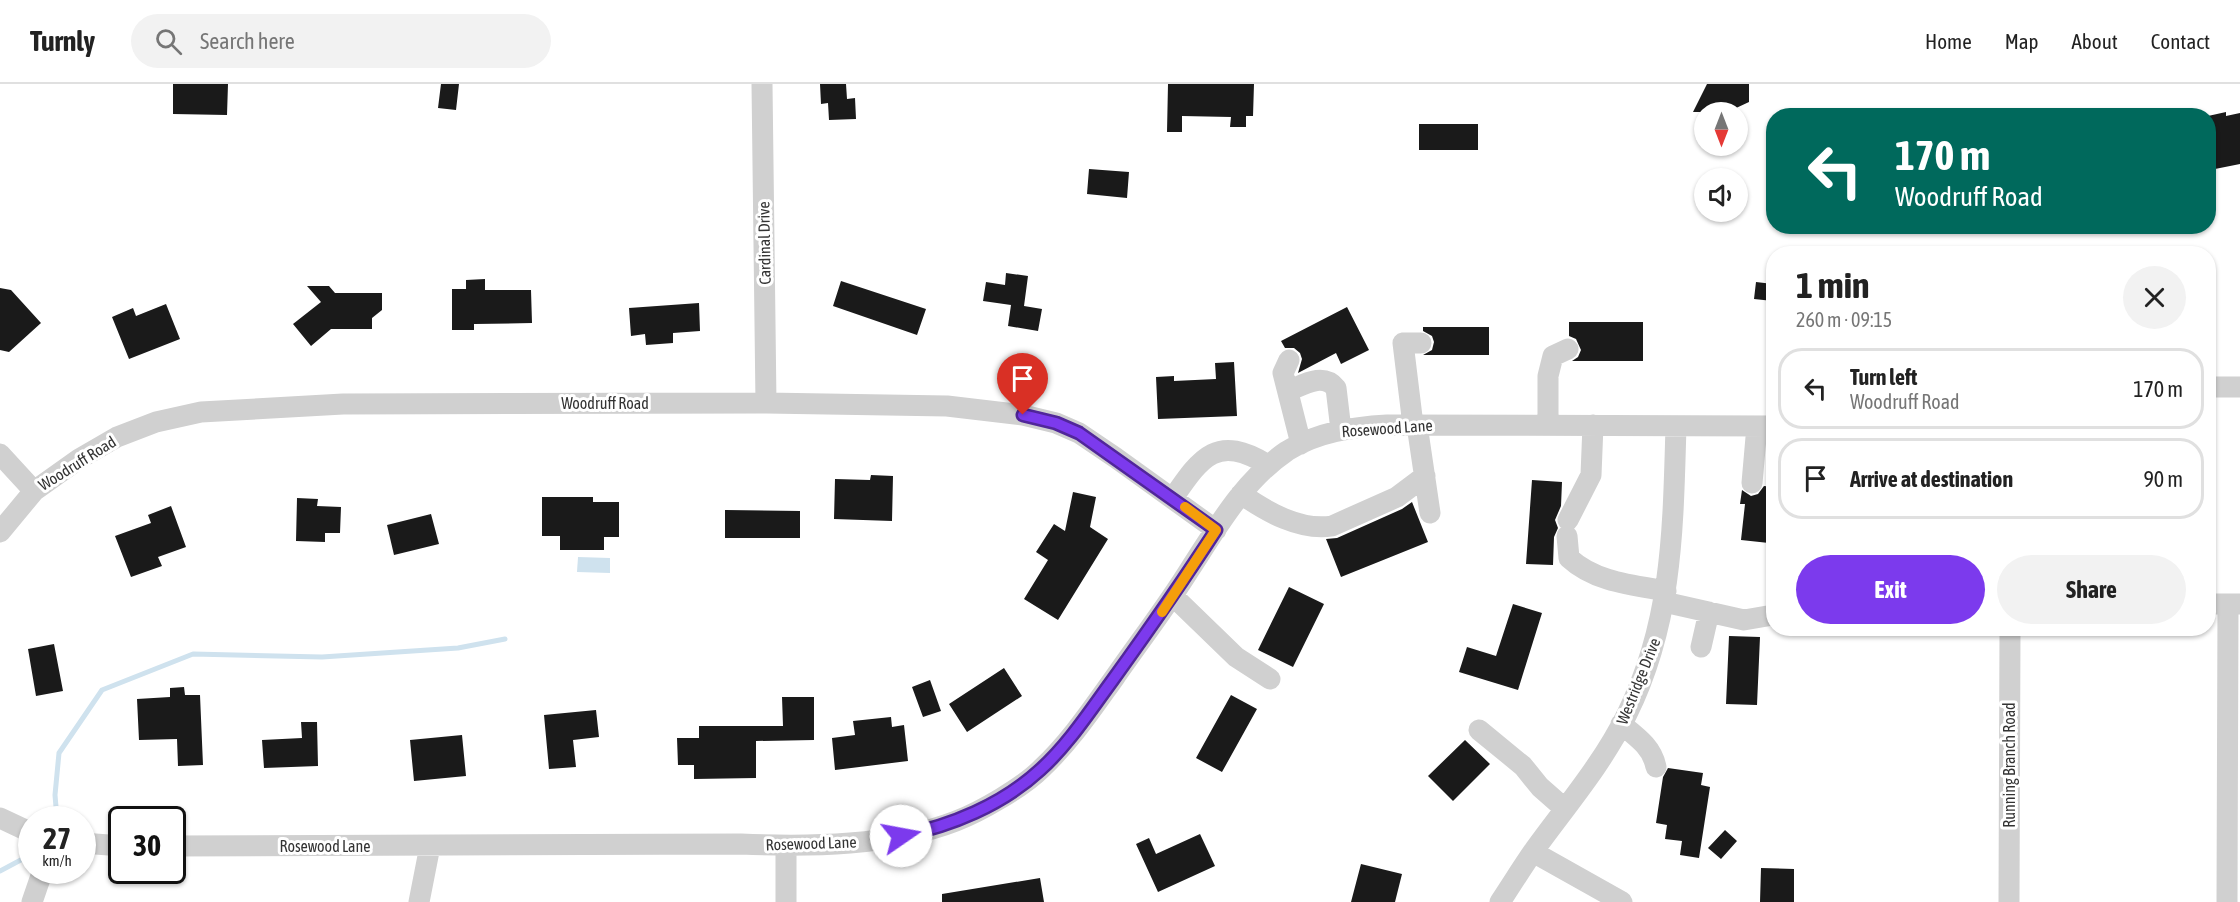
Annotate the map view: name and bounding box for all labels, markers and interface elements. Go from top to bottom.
search box [131,14,551,68]
text: Turnly [30,25,95,57]
icon: search [152,25,185,58]
text: Search here [200,28,295,54]
text: Home [1925,29,1972,53]
text: Map [2005,29,2039,53]
text: About [2072,29,2118,53]
text: Contact [2151,29,2210,53]
north arrow [1694,102,1748,156]
map controls [1694,102,1748,222]
text: 170 m [1895,131,1990,179]
icon: left [1796,132,1874,210]
button: sound [1694,168,1748,222]
text: Woodruff Road [1895,181,2043,212]
street label: Cardinal Drive [754,201,774,285]
text: 1 min [1796,264,1870,306]
button: close [2123,266,2186,329]
text: 260 m · 09:15 [1796,308,1892,331]
pin [997,353,1048,415]
icon: arrive [1006,362,1039,395]
text: Turn left [1850,364,1917,390]
icon: left [1799,372,1832,405]
text: 170 m [2133,376,2183,402]
text: Woodruff Road [1850,390,1960,413]
street label: Woodruff Road [561,394,649,412]
street label: Rosewood Lane [1341,416,1433,440]
street label: Woodruff Road [35,432,119,494]
icon: arrive [1799,462,1832,495]
text: Arrive at destination [1850,466,2013,492]
text: 90 m [2143,466,2183,492]
button: Exit [1796,555,1985,624]
button: Share [1997,555,2186,624]
street label: Westridge Drive [1612,635,1664,727]
street label: Running Branch Road [2000,702,2019,828]
position arrow [869,804,933,868]
speed limit sign: 30 [108,806,186,884]
text: 27 [43,821,71,855]
street label: Rosewood Lane [765,832,857,854]
street label: Rosewood Lane [279,837,371,855]
text: km/h [42,852,72,869]

